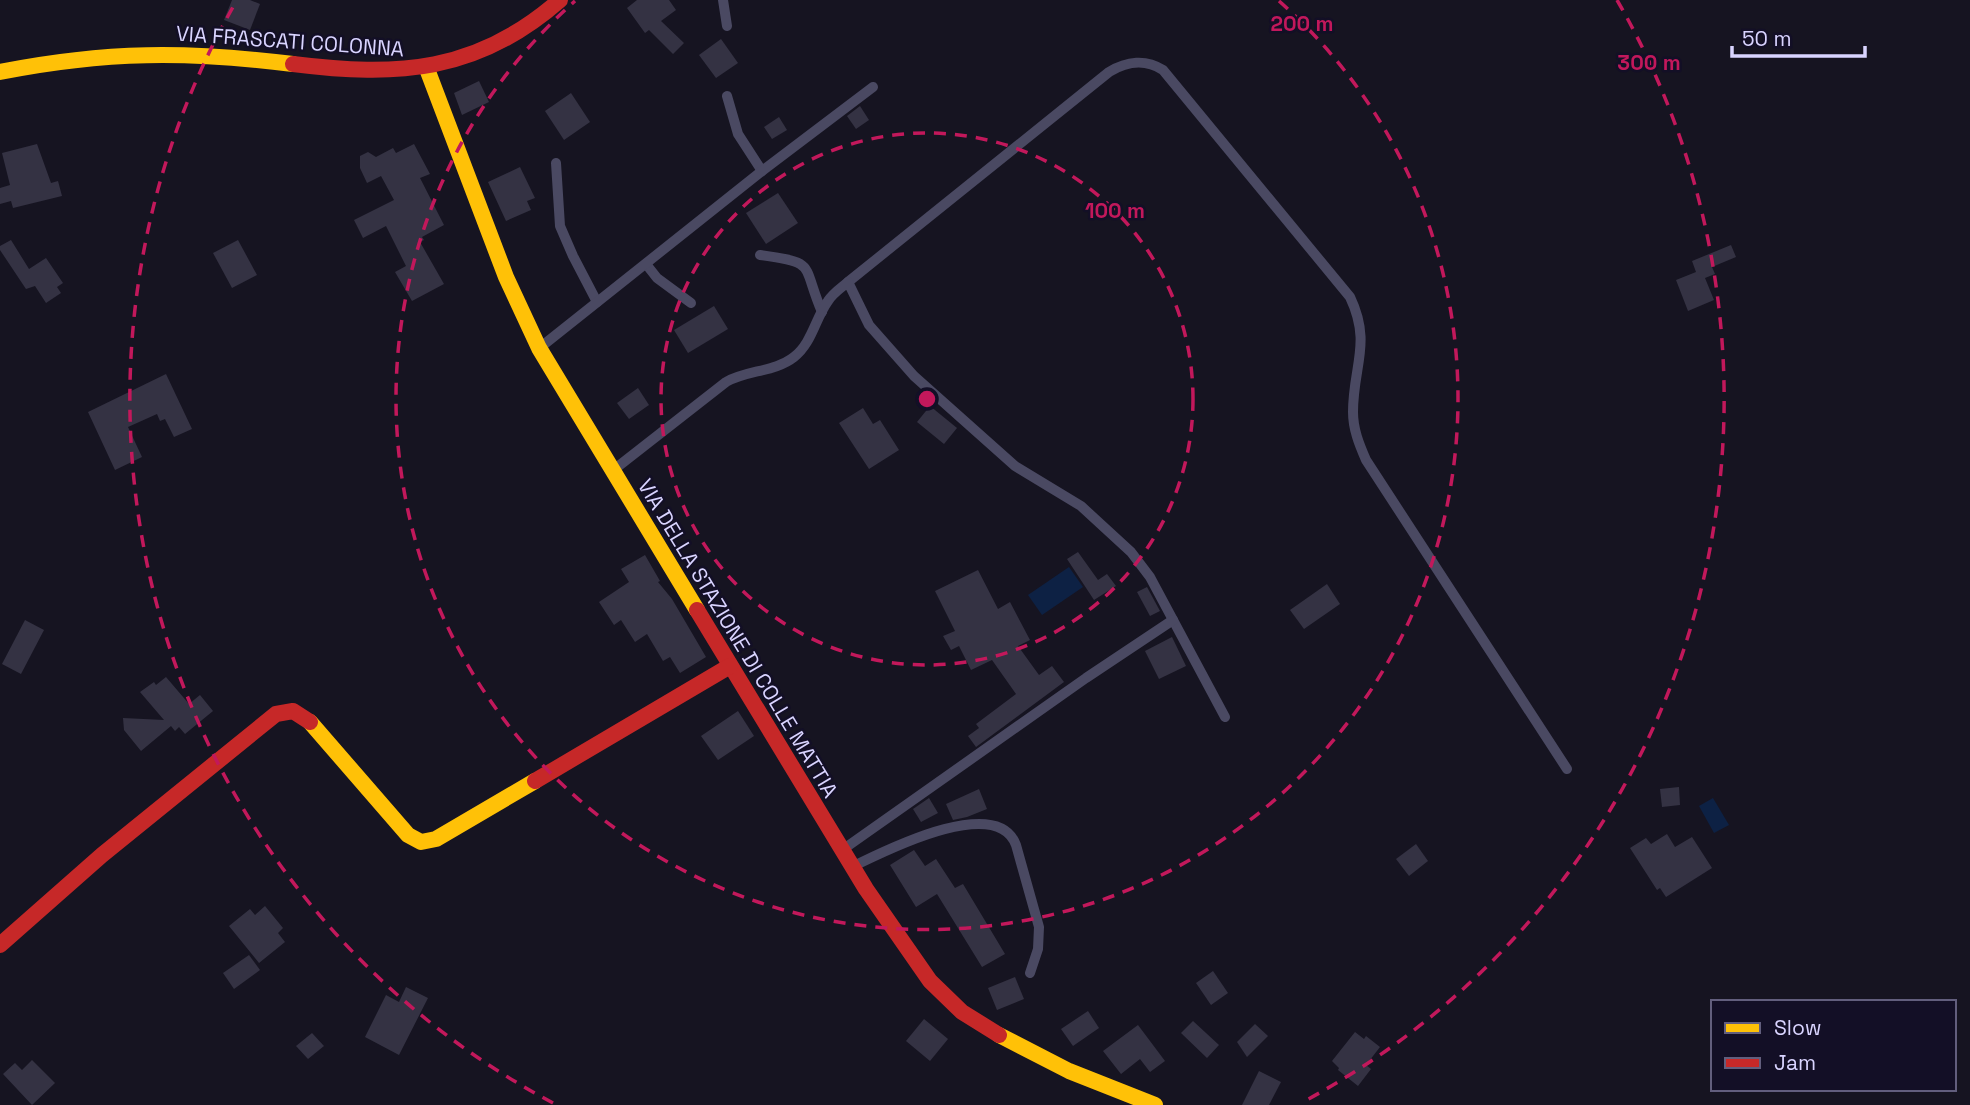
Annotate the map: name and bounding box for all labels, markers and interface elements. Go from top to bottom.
text: 200 m [1271,10,1333,37]
scale bar [1732,14,1865,58]
street label: VIA FRASCATI COLONNA [175,20,405,62]
text: 50 m [1742,25,1792,52]
text: 300 m [1617,49,1681,76]
text: 100 m [1085,197,1145,224]
centre of rings [915,387,939,411]
street label: VIA DELLA STAZIONE DI COLLE MATTIA [632,474,844,802]
legend [1711,1000,1956,1091]
text: Slow [1774,1014,1822,1041]
text: Jam [1774,1049,1816,1076]

